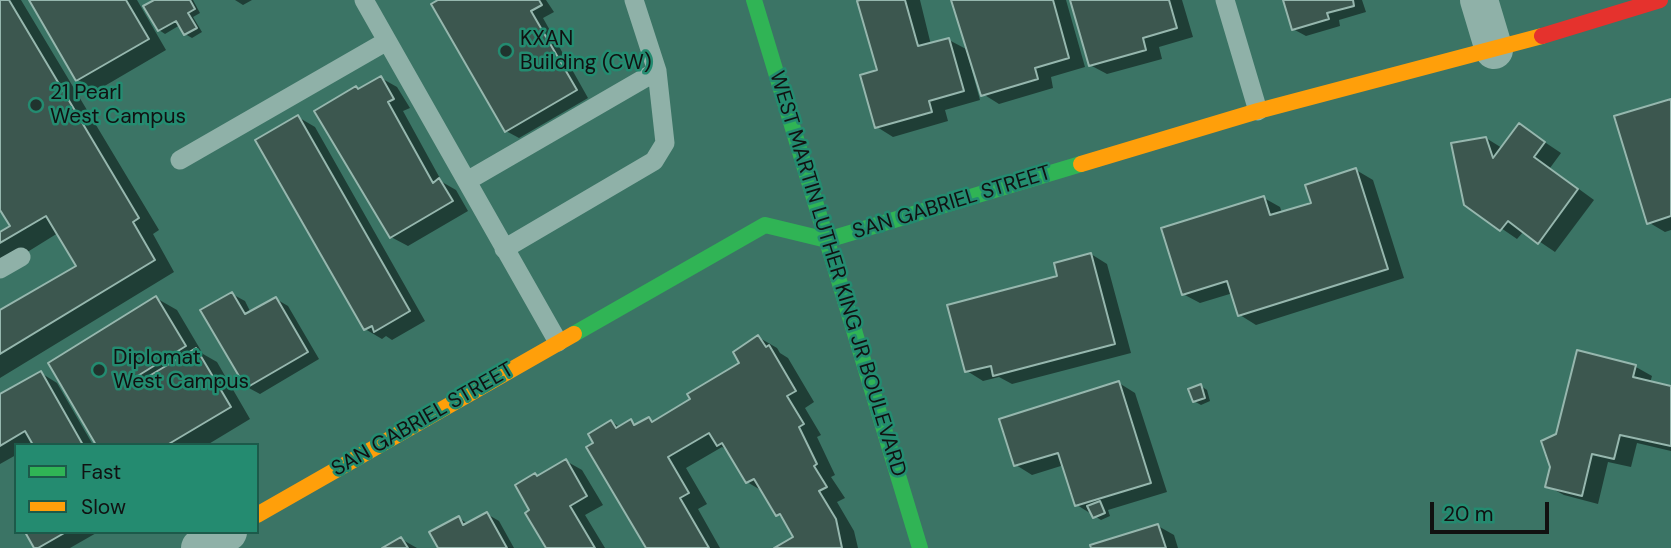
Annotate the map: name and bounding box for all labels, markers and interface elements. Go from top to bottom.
place label: KXAN Building (CW) [520,26,652,76]
marker: KXAN Building (CW) [498,43,514,59]
street label: WEST MARTIN LUTHER KING JR BOULEVARD [763,68,911,480]
place label: 21 Pearl West Campus [50,80,186,130]
marker: 21 Pearl West Campus [28,97,44,113]
street label: SAN GABRIEL STREET [850,161,1054,245]
place label: Diplomat West Campus [113,345,249,395]
street label: SAN GABRIEL STREET [327,358,519,482]
marker: Diplomat West Campus [91,362,107,378]
legend [14,443,259,534]
text: Fast [81,458,121,486]
scale bar [1433,489,1552,532]
text: Slow [81,493,126,521]
text: 20 m [1443,500,1494,528]

